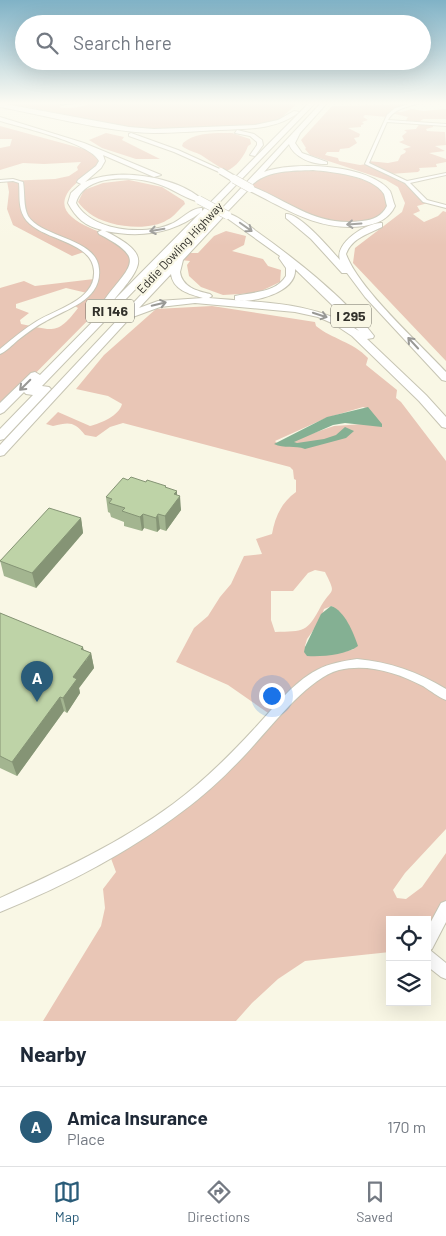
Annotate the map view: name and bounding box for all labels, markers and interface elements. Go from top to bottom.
search box [15,15,431,70]
icon: search [33,29,61,57]
text: Search here [73,31,172,54]
street label: Eddie Dowling Highway [133,199,225,296]
one-way arrow [346,220,362,229]
one-way arrow [239,222,253,232]
one-way arrow [149,226,165,236]
one-way arrow [151,299,167,308]
road number: RI 146 [86,300,134,322]
road number: I 295 [331,304,371,328]
one-way arrow [312,311,327,320]
one-way arrow [407,336,419,349]
one-way arrow [19,379,31,391]
pin: A [21,661,53,702]
your location [259,683,285,709]
map controls [386,916,431,1006]
button: locate [386,916,431,961]
button: layers [386,961,431,1006]
text: Nearby [20,1041,86,1066]
text: Amica Insurance [67,1106,208,1129]
text: A [31,1117,41,1136]
text: 170 m [387,1117,426,1136]
text: Place [67,1129,105,1148]
tab: Map [53,1178,81,1225]
tab: Directions [187,1178,250,1225]
tab: Saved [356,1178,393,1225]

